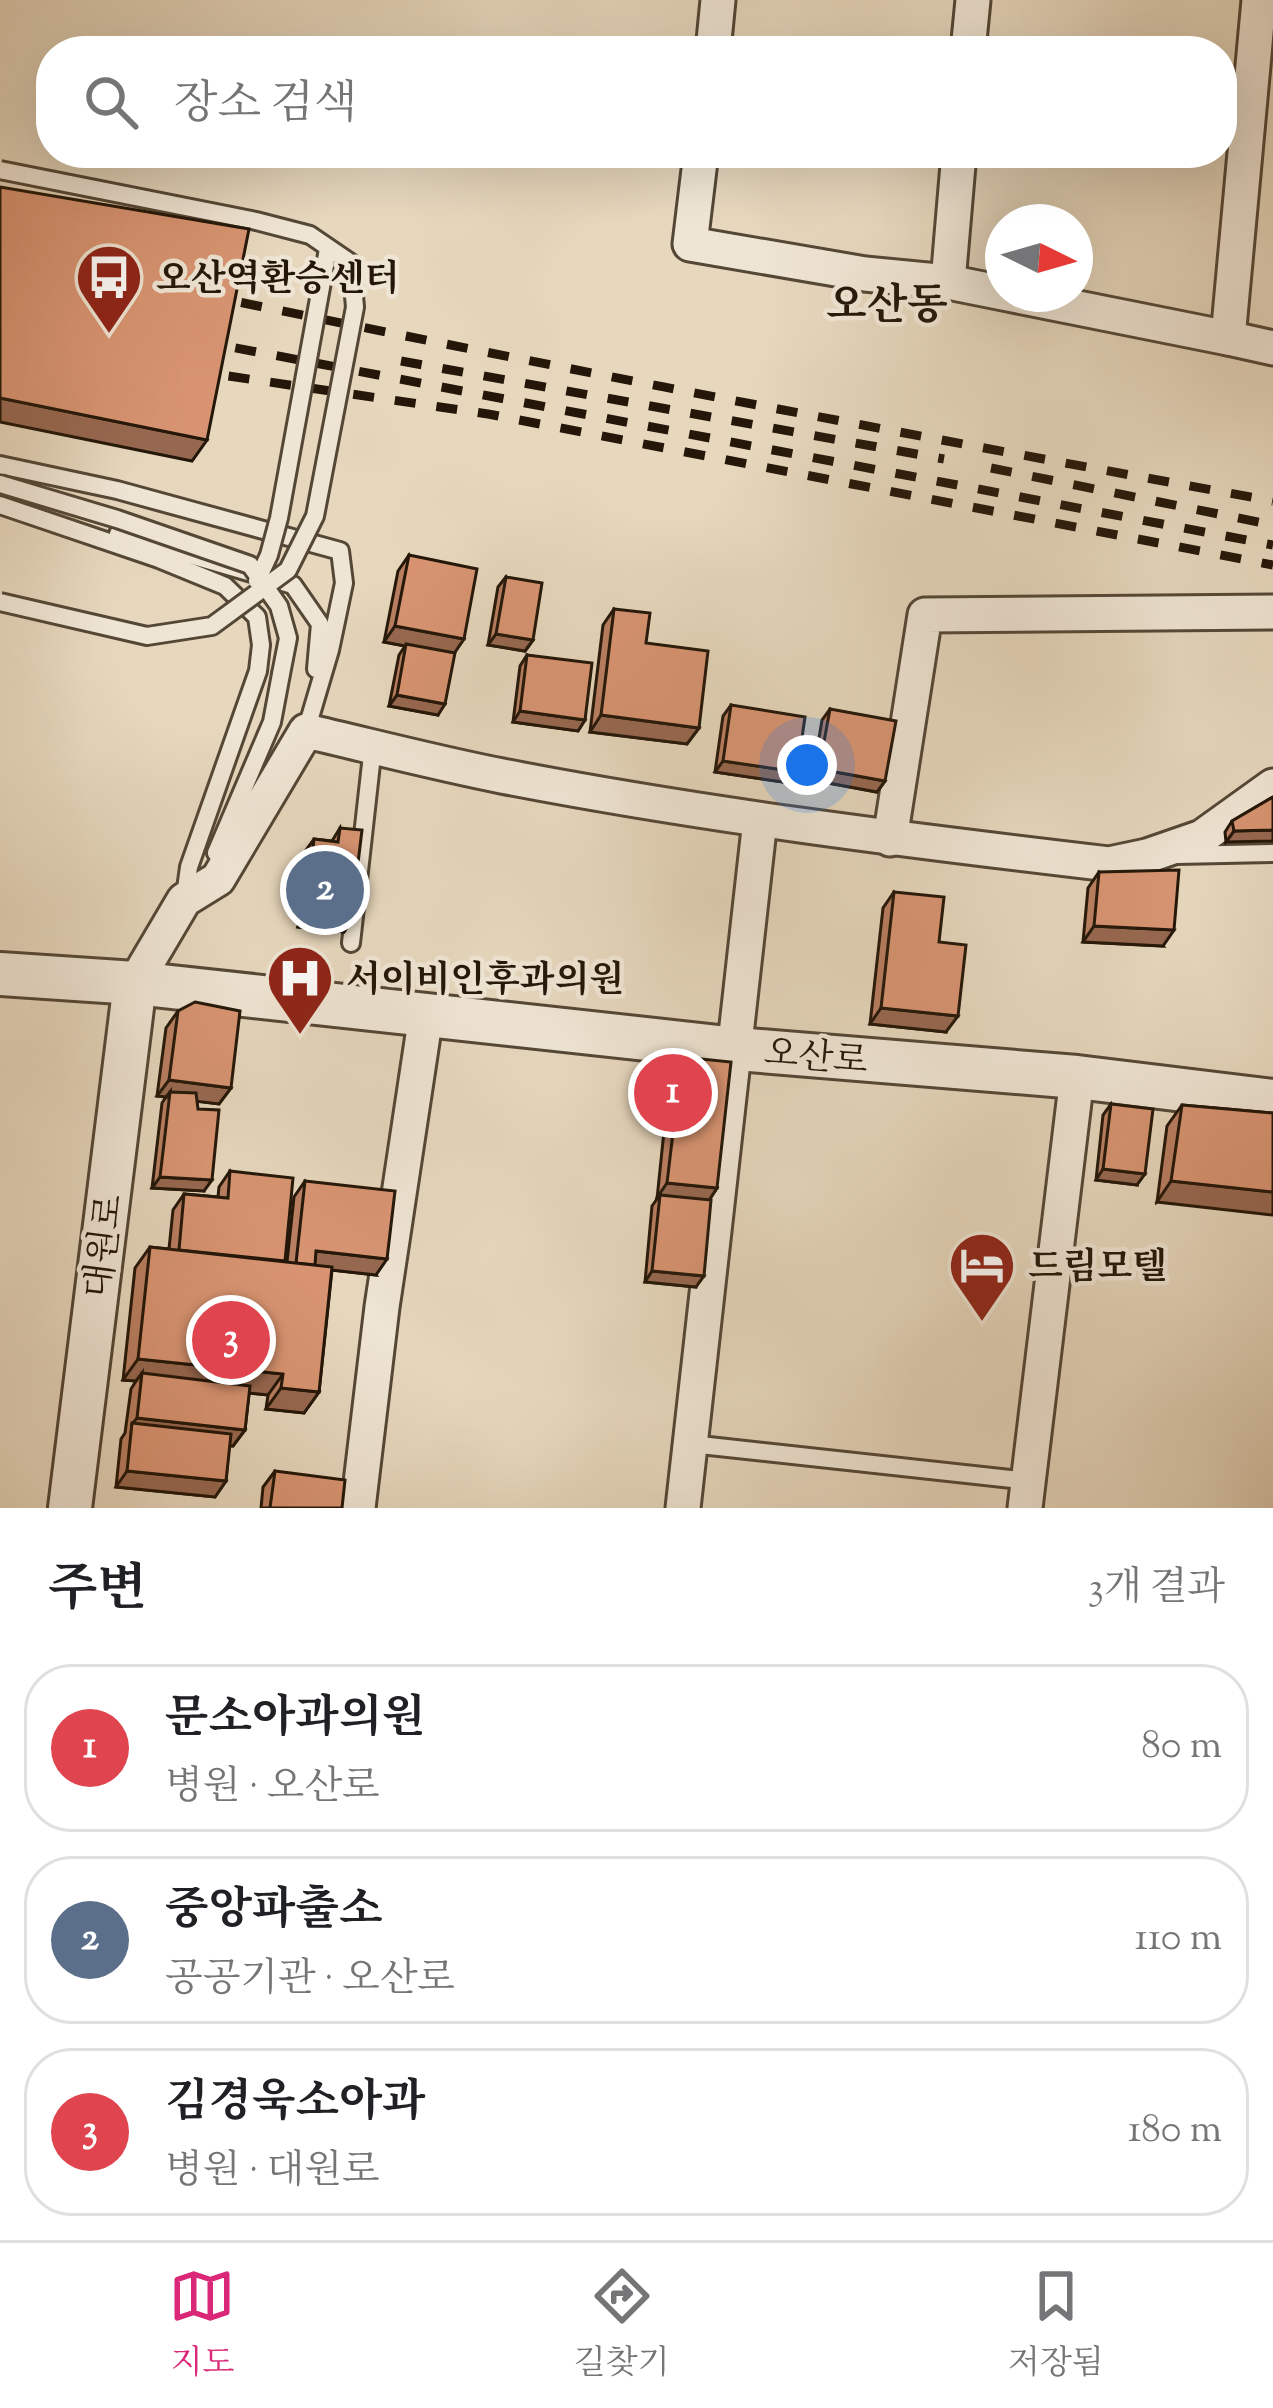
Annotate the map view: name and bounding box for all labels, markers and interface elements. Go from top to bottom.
search box [36,36,1237,168]
icon: search [78,69,144,135]
text: 장소 검색 [174,74,357,139]
north arrow [985,204,1093,312]
bus stop icon: 오산역환승센터 [74,242,144,336]
place label: 오산역환승센터 [156,255,399,307]
district label: 오산동 [826,278,948,338]
your location [777,735,837,795]
pin: 2 [286,845,364,935]
hospital icon: 서이비인후과의원 [265,943,335,1037]
place label: 서이비인후과의원 [346,956,624,1008]
street label: 오산로 [761,1029,870,1089]
pin: 1 [634,1048,712,1138]
street label: 대원로 [74,1191,138,1301]
hotel icon: 드림모텔 [947,1230,1017,1324]
place label: 드림모텔 [1028,1243,1167,1295]
pin: 3 [192,1295,270,1385]
text: 주변 [48,1555,147,1628]
text: 3개 결과 [1088,1562,1225,1618]
text: 문소아과의원 [165,1688,426,1753]
text: 1 [83,1720,97,1776]
text: 80 m [1141,1720,1222,1776]
text: 병원 · 오산로 [165,1761,380,1817]
text: 중앙파출소 [165,1880,382,1945]
text: 2 [81,1912,99,1968]
text: 110 m [1135,1912,1222,1968]
text: 공공기관 · 오산로 [165,1953,455,2009]
text: 김경욱소아과 [165,2072,426,2137]
text: 3 [82,2104,98,2160]
text: 180 m [1128,2104,1222,2160]
text: 병원 · 대원로 [165,2145,380,2201]
tab: 지도 [169,2263,235,2389]
tab: 길찾기 [574,2263,669,2389]
tab: 저장됨 [1008,2263,1104,2389]

